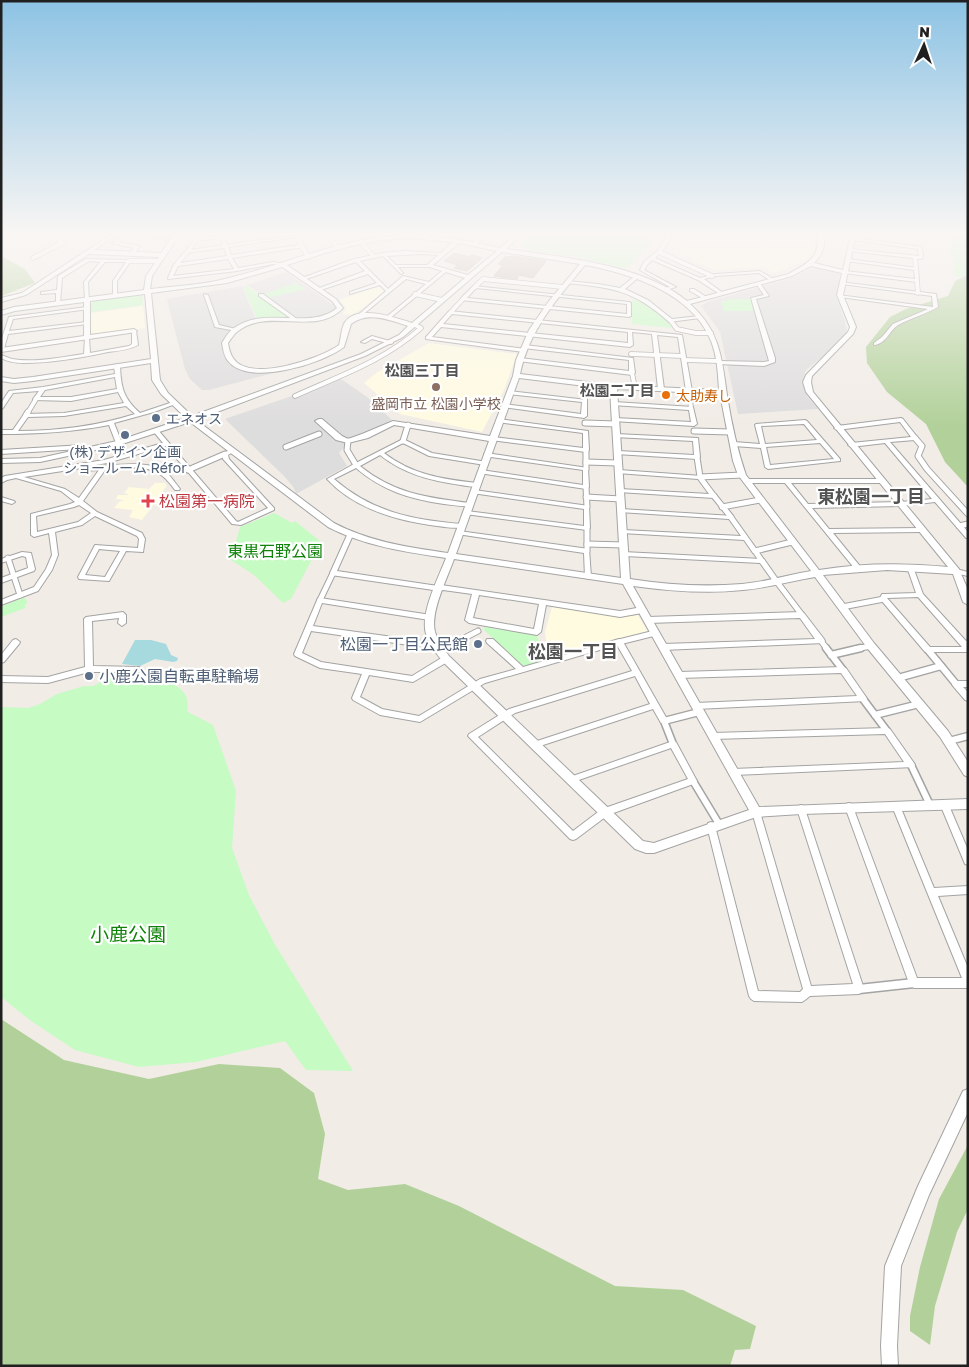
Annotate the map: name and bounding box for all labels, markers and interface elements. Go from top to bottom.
north arrow [899,20,949,70]
text: N [919,23,930,40]
district label: 松園三丁目 [384,361,460,379]
marker: 盛岡市立 松園小学校 [430,381,442,393]
district label: 松園二丁目 [579,381,655,399]
place label: 太助寿し [676,387,732,404]
marker: 太助寿し [660,389,672,401]
place label: 盛岡市立 松園小学校 [371,395,501,412]
place label: エネオス [166,410,222,427]
marker: エネオス [150,412,162,424]
marker: (株) デザイン企画 ショールーム Réfor [119,429,131,441]
place label: (株) デザイン企画 ショールーム Réfor [63,443,187,476]
district label: 東松園一丁目 [817,485,925,507]
place label: 松園第一病院 [159,491,255,511]
marker: 松園第一病院 [141,494,155,508]
park label: 東黒石野公園 [227,541,323,561]
place label: 松園一丁目公民館 [340,634,468,654]
marker: 松園一丁目公民館 [472,638,484,650]
district label: 松園一丁目 [528,640,618,662]
place label: 小鹿公園自転車駐輪場 [99,666,259,686]
marker: 小鹿公園自転車駐輪場 [83,670,95,682]
park label: 小鹿公園 [90,922,166,945]

